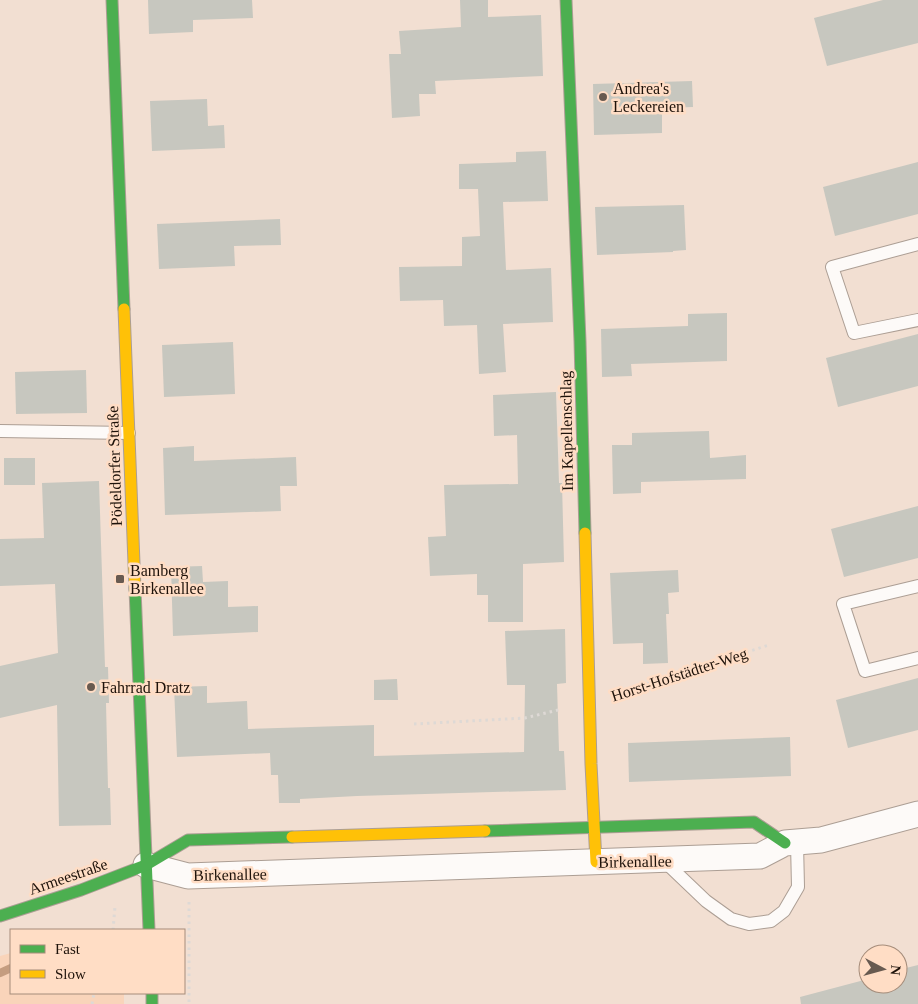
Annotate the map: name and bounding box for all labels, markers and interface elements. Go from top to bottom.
place label: Andrea's Leckereien [613,80,684,115]
marker: Andrea's Leckereien [597,91,609,103]
street label: Im Kapellenschlag [557,371,577,491]
street label: Pödeldorfer Straße [104,406,125,526]
place label: Bamberg Birkenallee [130,562,204,597]
marker: Bamberg Birkenallee [114,573,126,585]
street label: Horst-Hofstädter-Weg [609,644,750,706]
place label: Fahrrad Dratz [101,679,190,696]
marker: Fahrrad Dratz [85,681,97,693]
street label: Birkenallee [598,852,672,871]
street label: Armeestraße [27,855,110,898]
street label: Birkenallee [193,865,267,884]
legend [10,929,185,994]
text: Fast [55,941,81,957]
north arrow [858,944,908,994]
text: N [887,964,903,976]
text: Slow [55,966,86,982]

